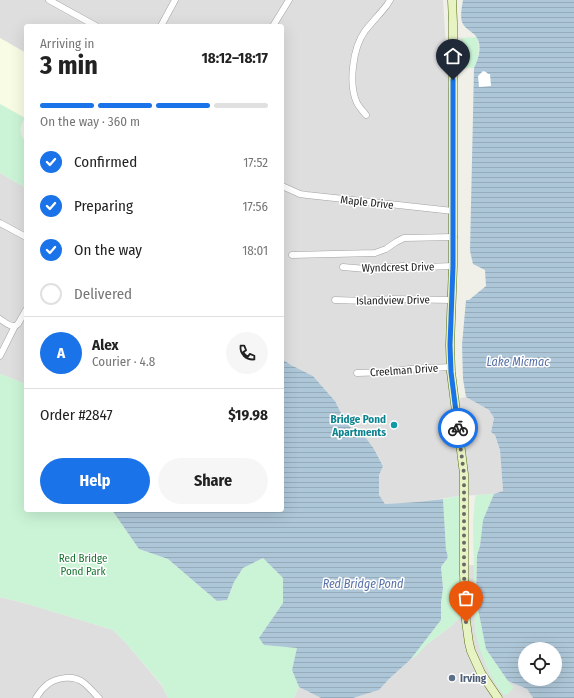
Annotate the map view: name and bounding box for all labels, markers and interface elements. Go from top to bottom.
text: Arriving in [40,36,94,51]
pin [436,39,470,80]
icon: home [442,45,464,67]
text: 18:12–18:17 [202,49,268,67]
text: 3 min [40,50,98,81]
text: On the way · 360 m [40,114,140,129]
icon: check [40,151,62,173]
text: Confirmed [74,153,137,171]
text: 17:52 [243,155,268,170]
street label: Maple Drive [340,193,394,212]
icon: check [40,195,62,217]
text: Preparing [74,197,133,215]
text: 17:56 [242,199,268,214]
icon: check [40,239,62,261]
text: On the way [74,241,142,259]
text: 18:01 [242,243,268,258]
street label: Wyndcrest Drive [362,260,434,275]
text: Delivered [74,285,132,303]
street label: Islandview Drive [356,293,430,308]
button: phone [226,332,268,374]
text: Alex [92,336,119,354]
text: A [57,344,65,362]
text: Courier · 4.8 [92,354,155,369]
water label: Lake Micmac [487,355,550,369]
street label: Creelman Drive [370,362,439,379]
text: Order #2847 [40,406,113,424]
text: $19.98 [228,406,268,424]
courier [438,408,478,448]
place label: Bridge Pond Apartments [331,413,386,439]
icon: bike [447,417,469,439]
marker: Bridge Pond Apartments [389,420,399,430]
button: Help [40,458,150,504]
button: Share [158,458,268,504]
park label: Red Bridge Pond Park [59,552,107,578]
water label: Red Bridge Pond [323,577,404,591]
pin [449,581,483,622]
icon: bag [455,587,477,609]
map controls [518,642,562,686]
button: locate [518,642,562,686]
place label: Irving [460,672,487,685]
marker: Irving [447,673,457,683]

